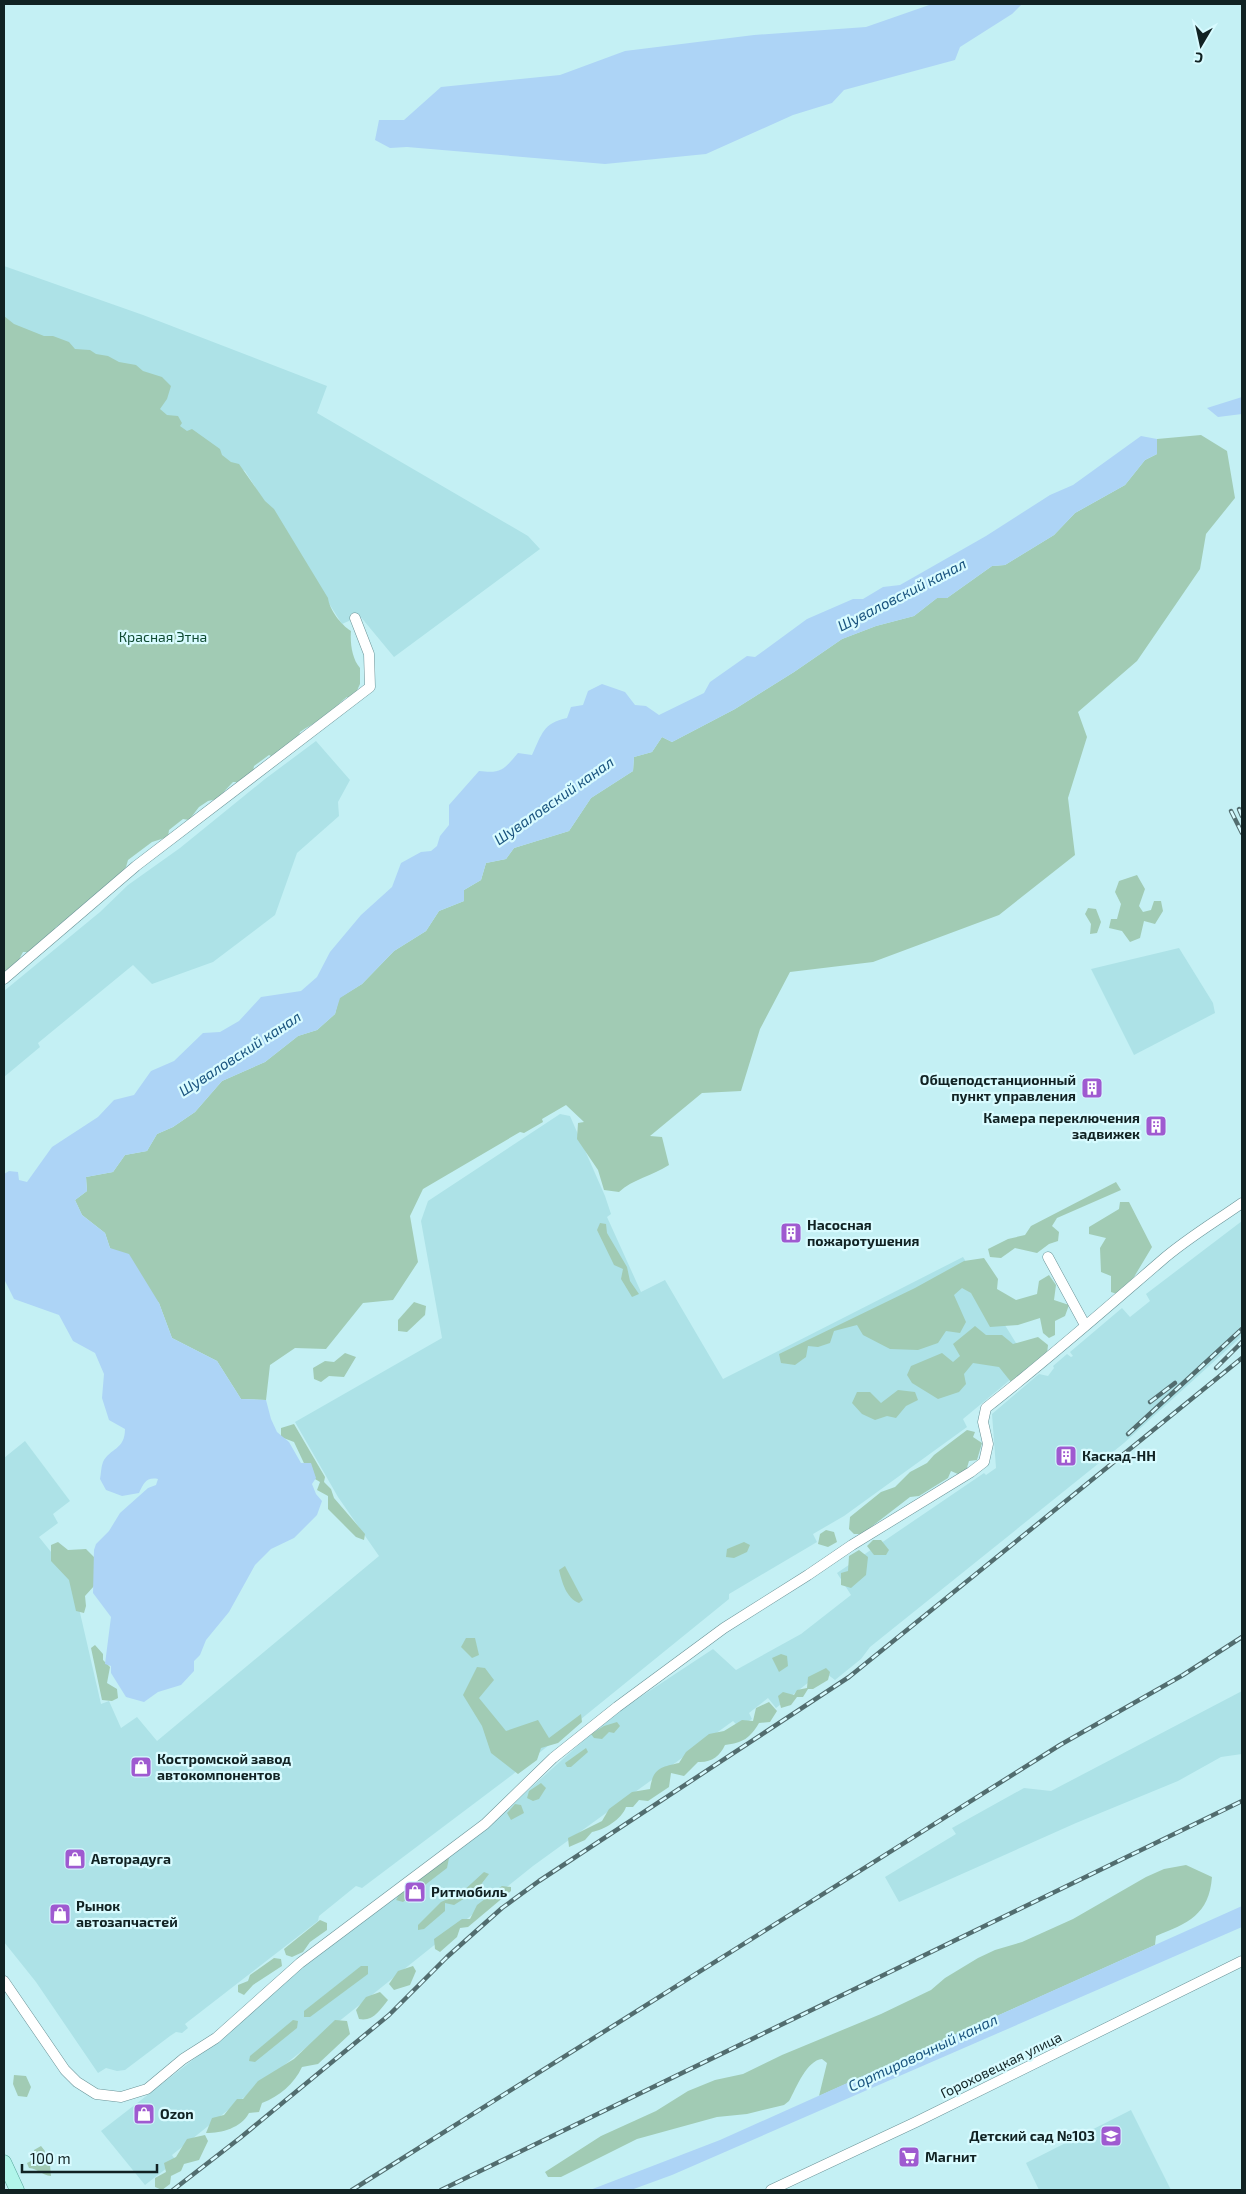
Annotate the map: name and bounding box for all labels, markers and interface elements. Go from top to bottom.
north arrow [1176,20,1226,70]
text: С [1193,49,1204,67]
water label: Шуваловский канал [834,554,969,634]
park label: Красная Этна [119,628,207,645]
water label: Шуваловский канал [490,752,617,848]
water label: Шуваловский канал [175,1007,304,1099]
place label: Общеподстанционный пункт управления [920,1071,1076,1104]
building icon: Общеподстанционный пункт управления [1080,1076,1104,1100]
place label: Камера переключения задвижек [983,1109,1140,1142]
building icon: Камера переключения задвижек [1144,1114,1168,1138]
place label: Насосная пожаротушения [807,1216,920,1249]
building icon: Насосная пожаротушения [779,1221,803,1245]
building icon: Каскад-НН [1054,1444,1078,1468]
place label: Каскад-НН [1082,1447,1156,1464]
place label: Костромской завод автокомпонентов [157,1750,291,1783]
shop icon: Костромской завод автокомпонентов [129,1755,153,1779]
shop icon: Авторадуга [63,1847,87,1871]
place label: Авторадуга [91,1850,171,1867]
shop icon: Ритмобиль [403,1880,427,1904]
place label: Ритмобиль [431,1883,508,1900]
place label: Рынок автозапчастей [76,1897,178,1930]
shop icon: Рынок автозапчастей [48,1902,72,1926]
water label: Сортировочный канал [845,2010,1000,2095]
street label: Гороховецкая улица [937,2028,1064,2101]
shop icon: Ozon [132,2102,156,2126]
place label: Ozon [160,2105,194,2122]
school or university icon: Детский сад №103 [1099,2124,1123,2148]
place label: Детский сад №103 [969,2127,1095,2144]
scale bar [22,2142,158,2174]
supermarket icon: Магнит [897,2145,921,2169]
place label: Магнит [925,2148,977,2165]
text: 100 m [30,2149,71,2167]

